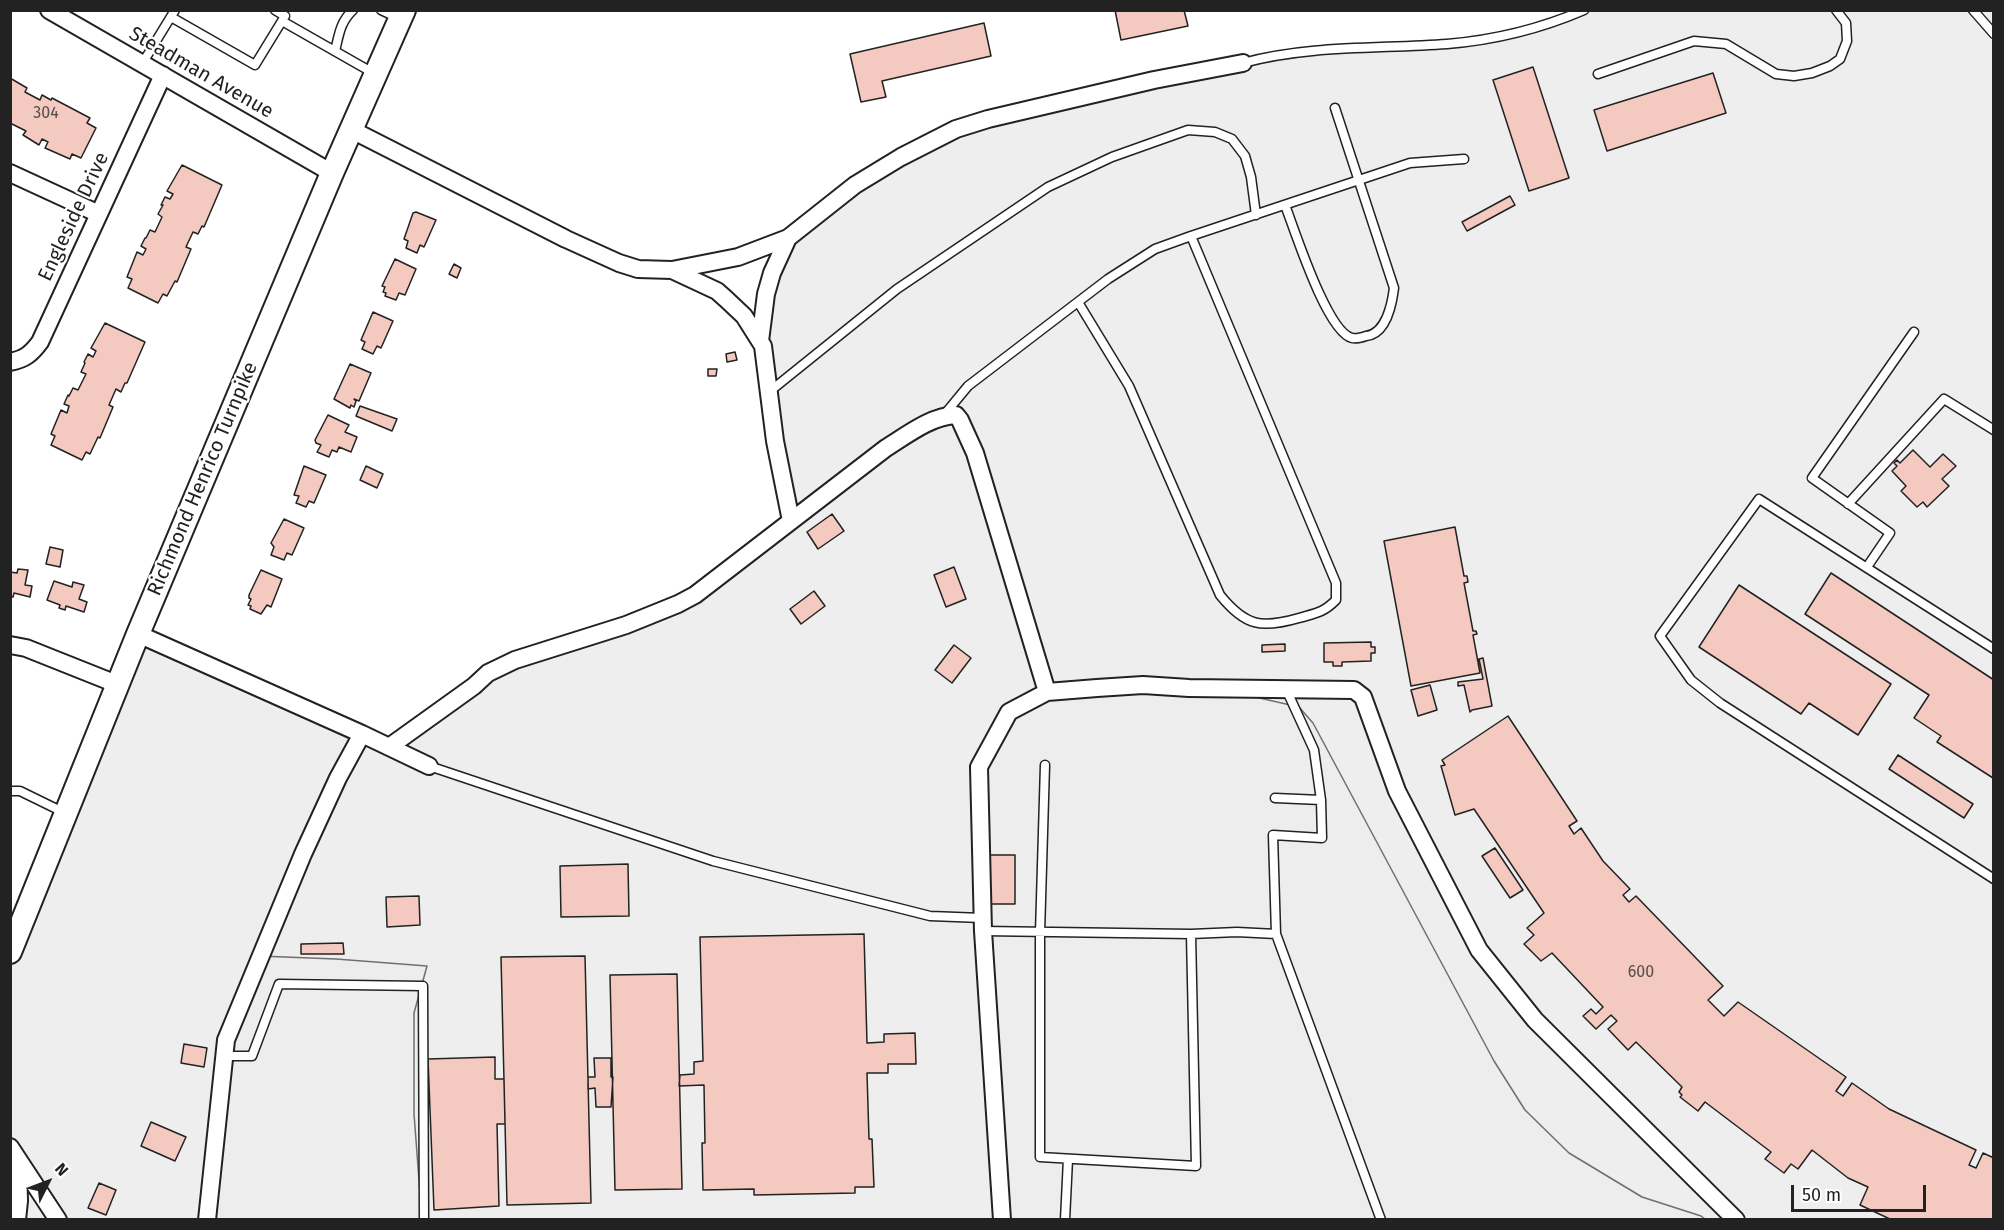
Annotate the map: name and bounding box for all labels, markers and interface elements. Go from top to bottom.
street label: Steadman Avenue [125,22,277,124]
house number: 304 [33,104,59,124]
street label: Engleside Drive [34,149,114,285]
street label: Richmond Henrico Turnpike [143,358,263,600]
house number: 600 [1628,963,1654,983]
north arrow [18,1152,78,1212]
text: N [51,1159,72,1180]
scale bar [1794,1173,1929,1211]
text: 50 m [1802,1184,1841,1206]

